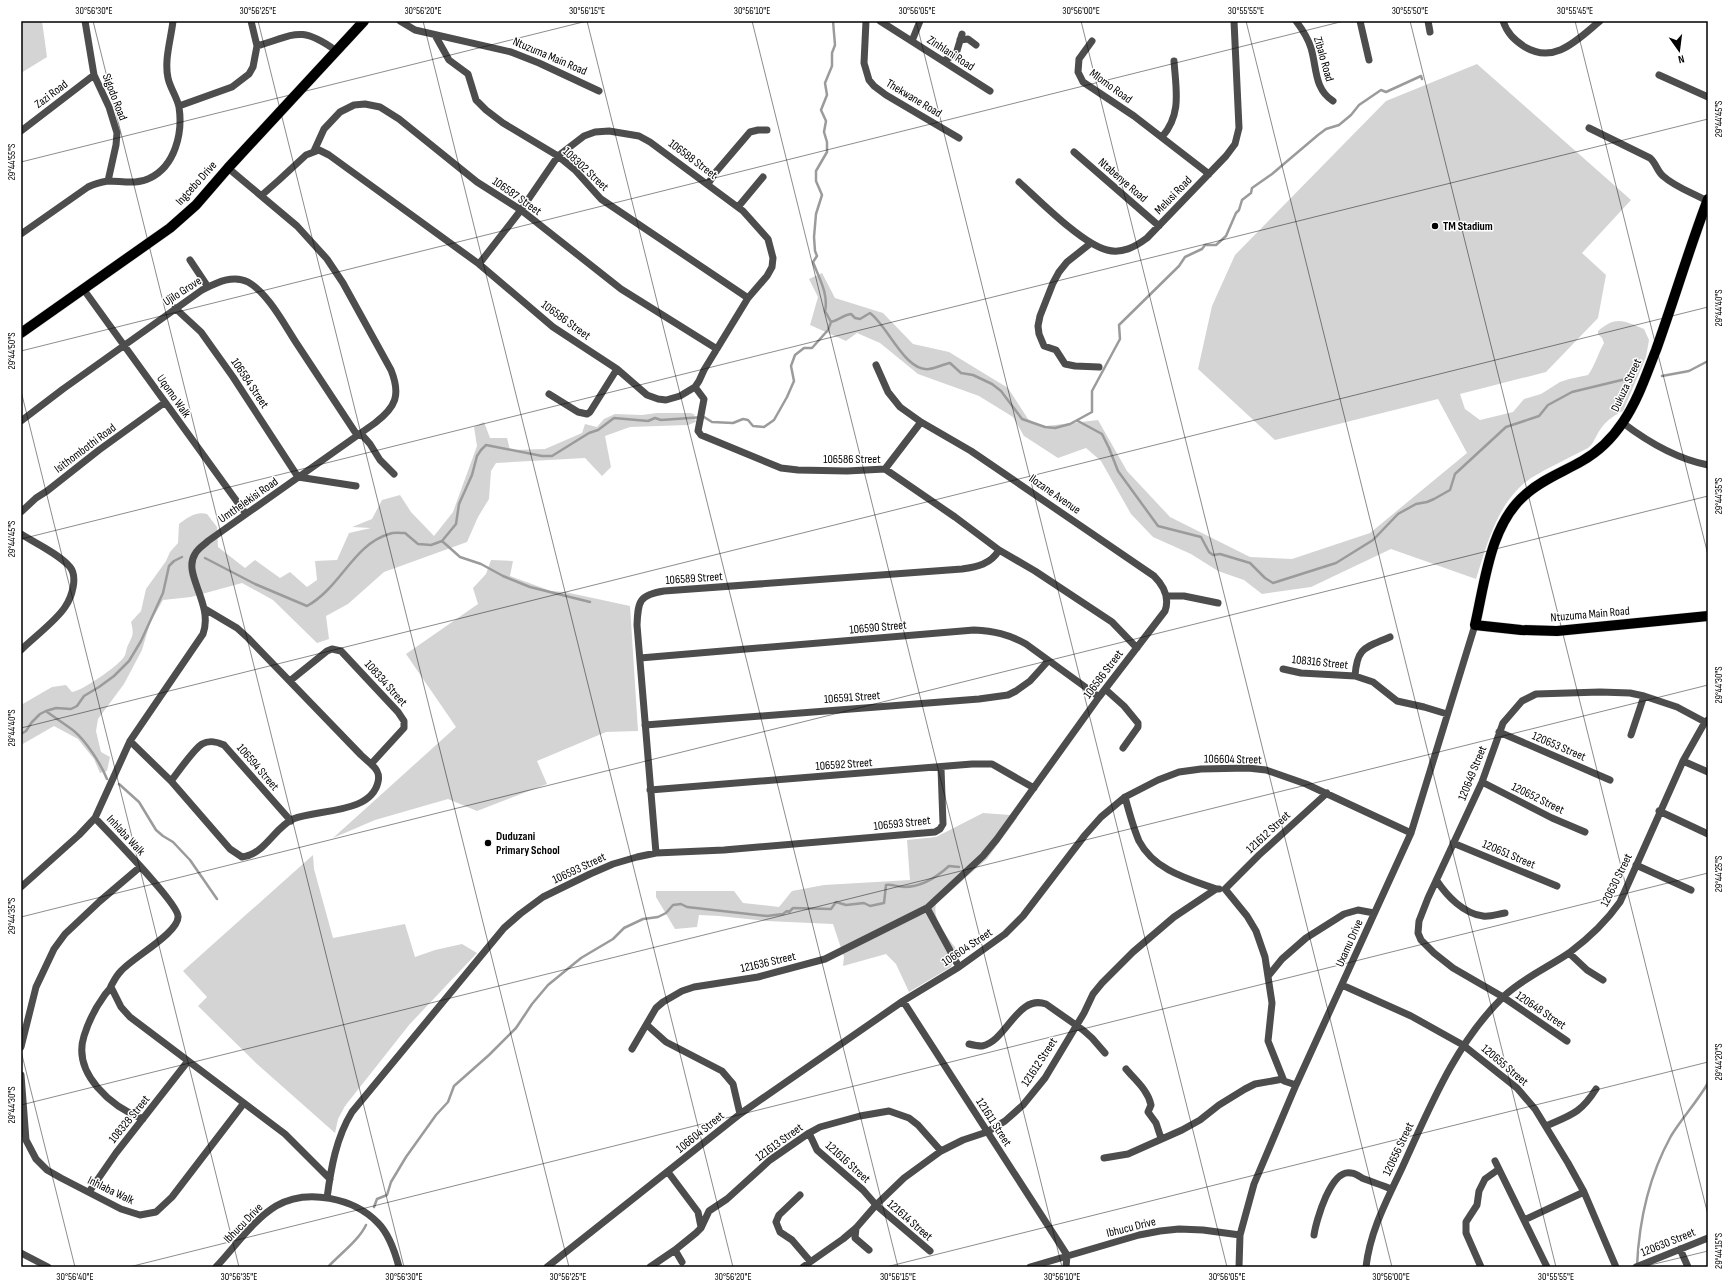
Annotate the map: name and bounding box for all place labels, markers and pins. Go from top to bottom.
place label: TM Stadium [1443,219,1493,234]
marker: TM Stadium [1430,221,1440,231]
place label: Duduzani Primary School [496,829,560,858]
marker: Duduzani Primary School [483,838,493,848]

